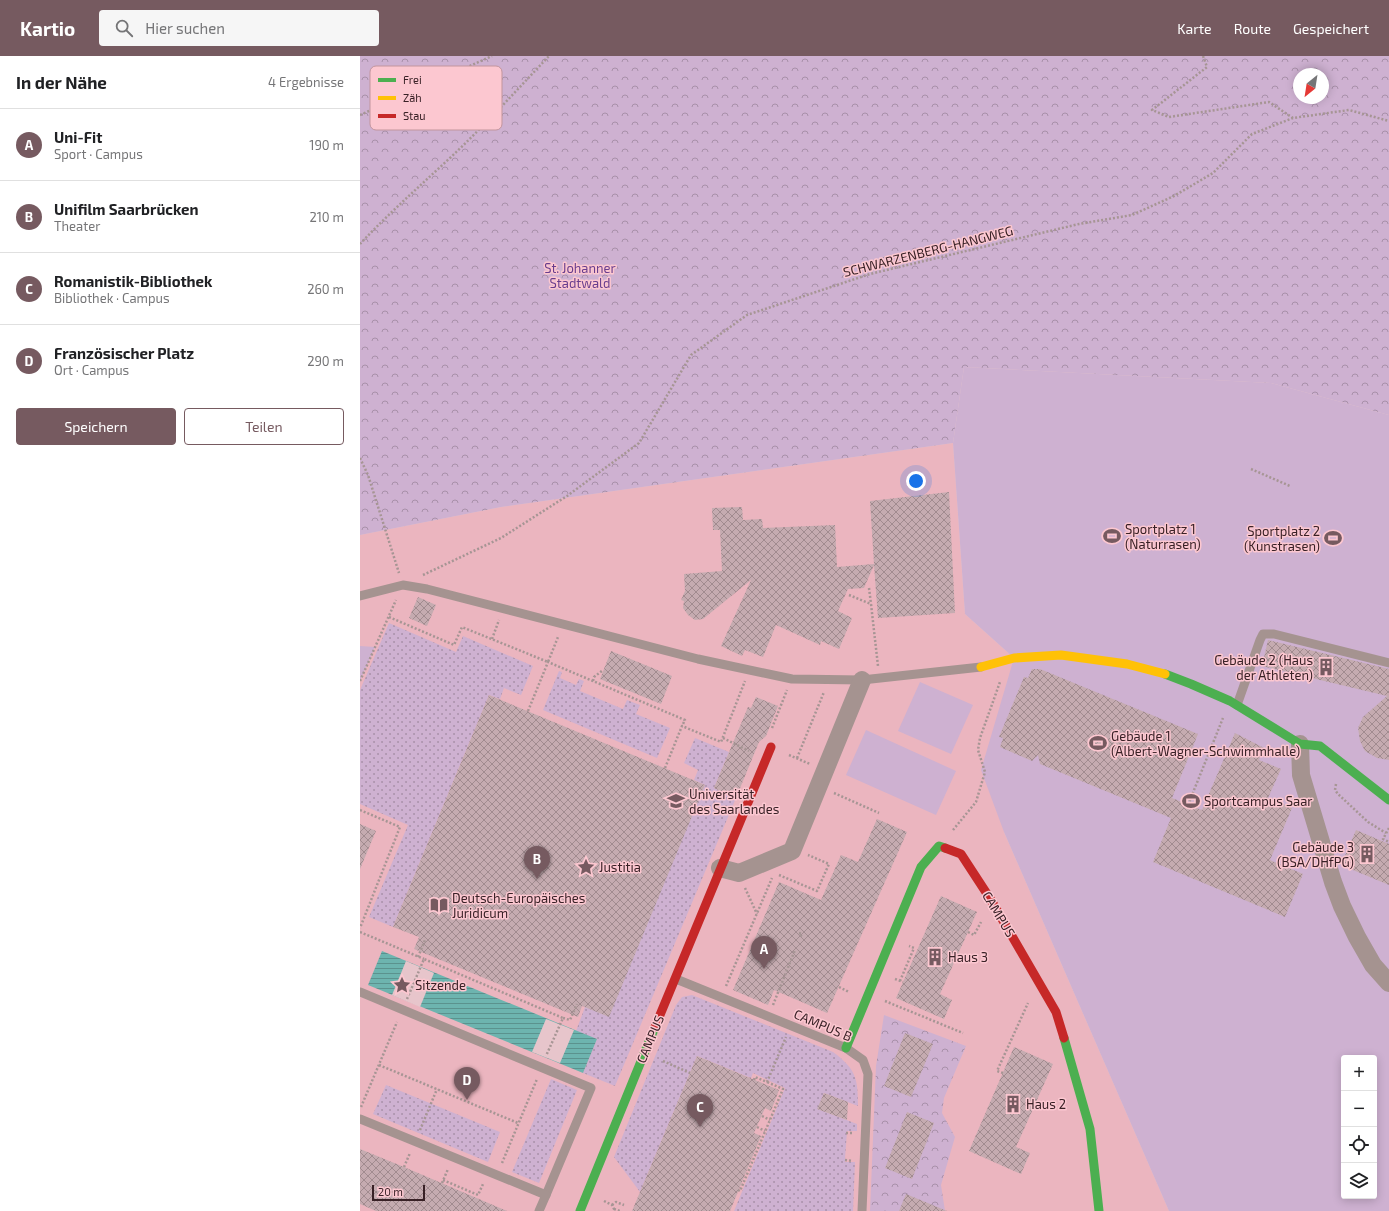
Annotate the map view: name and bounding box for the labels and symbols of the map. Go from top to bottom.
legend [370,66,502,130]
north arrow [1293,68,1329,104]
text: Frei [403,73,422,86]
text: Zäh [403,91,422,104]
text: Stau [403,109,426,122]
street label: SCHWARZENBERG-HANGWEG [841,222,1015,280]
park label: St. Johanner Stadtwald [544,260,616,291]
your location [906,471,926,491]
place label: Sportplatz 1 (Naturrasen) [1125,521,1201,552]
place label: Sportplatz 2 (Kunstrasen) [1244,523,1320,554]
sports icon: Sportplatz 1 (Naturrasen) [1102,526,1122,546]
sports icon: Sportplatz 2 (Kunstrasen) [1323,528,1343,548]
place label: Gebäude 2 (Haus der Athleten) [1214,652,1313,683]
building icon: Gebäude 2 (Haus der Athleten) [1316,657,1336,677]
place label: Gebäude 1 (Albert-Wagner-Schwimmhalle) [1111,728,1300,759]
sports icon: Gebäude 1 (Albert-Wagner-Schwimmhalle) [1088,733,1108,753]
place label: Universität des Saarlandes [689,786,779,817]
school or university icon: Universität des Saarlandes [666,791,686,811]
sports icon: Sportcampus Saar [1181,791,1201,811]
place label: Sportcampus Saar [1204,793,1313,809]
place label: Gebäude 3 (BSA/DHfPG) [1277,839,1354,870]
building icon: Gebäude 3 (BSA/DHfPG) [1357,844,1377,864]
pin: B [524,846,550,879]
place icon: Justitia [576,857,596,877]
place label: Justitia [599,859,641,875]
street label: CAMPUS [979,888,1019,940]
place label: Deutsch-Europäisches Juridicum [452,890,585,921]
library icon: Deutsch-Europäisches Juridicum [429,895,449,915]
pin: A [751,936,777,969]
building icon: Haus 3 [925,947,945,967]
place label: Haus 3 [948,949,988,965]
place icon: Sitzende [392,975,412,995]
place label: Sitzende [415,977,466,993]
street label: CAMPUS B [792,1006,854,1044]
street label: CAMPUS [633,1013,667,1065]
pin: D [454,1067,480,1100]
pin: C [687,1094,713,1127]
building icon: Haus 2 [1003,1094,1023,1114]
place label: Haus 2 [1026,1096,1066,1112]
scale bar [372,1183,425,1202]

